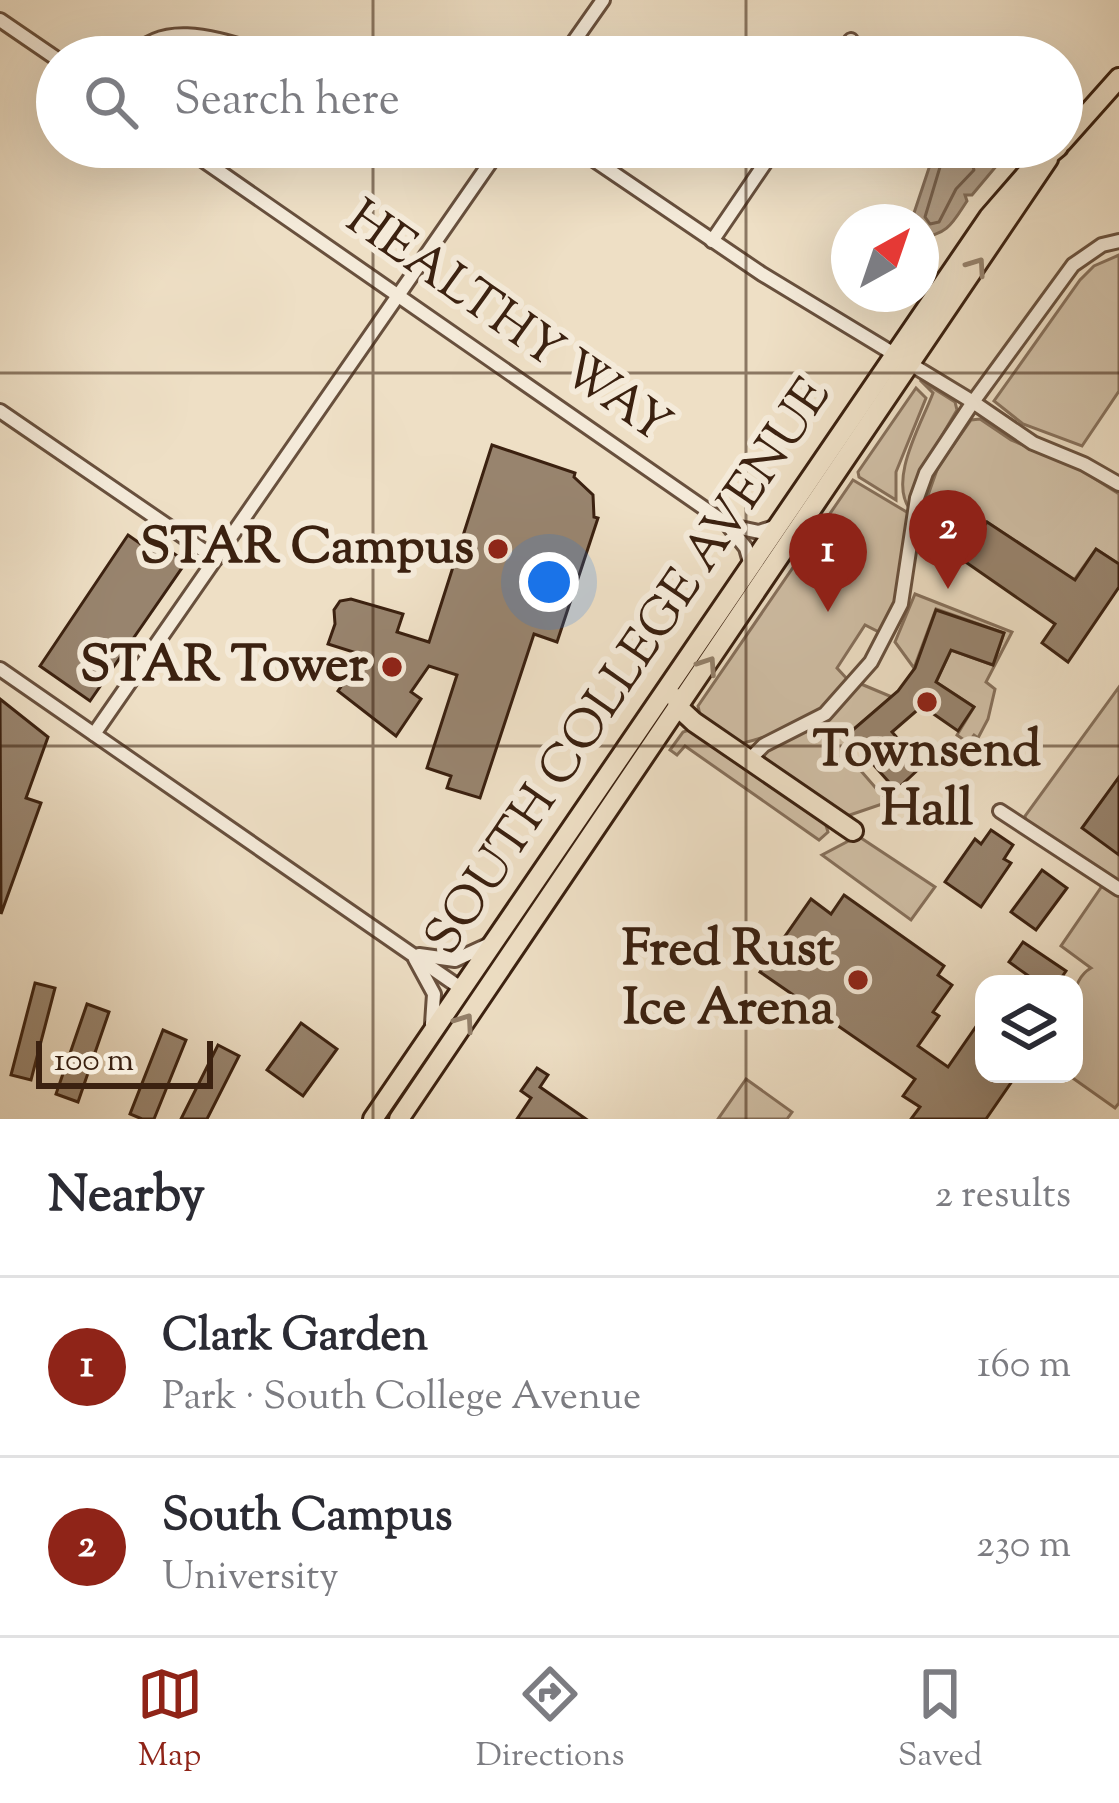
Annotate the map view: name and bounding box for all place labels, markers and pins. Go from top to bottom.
pin: 2 [909,490,987,589]
place label: STAR Campus [140,513,474,586]
pin: 1 [789,513,867,612]
marker: STAR Campus [485,536,511,562]
place label: STAR Tower [80,631,369,704]
marker: STAR Tower [379,654,405,680]
marker: Townsend Hall [914,689,940,715]
place label: Townsend Hall [813,716,1041,848]
place label: Fred Rust Ice Arena [622,915,835,1047]
marker: Fred Rust Ice Arena [845,967,871,993]

